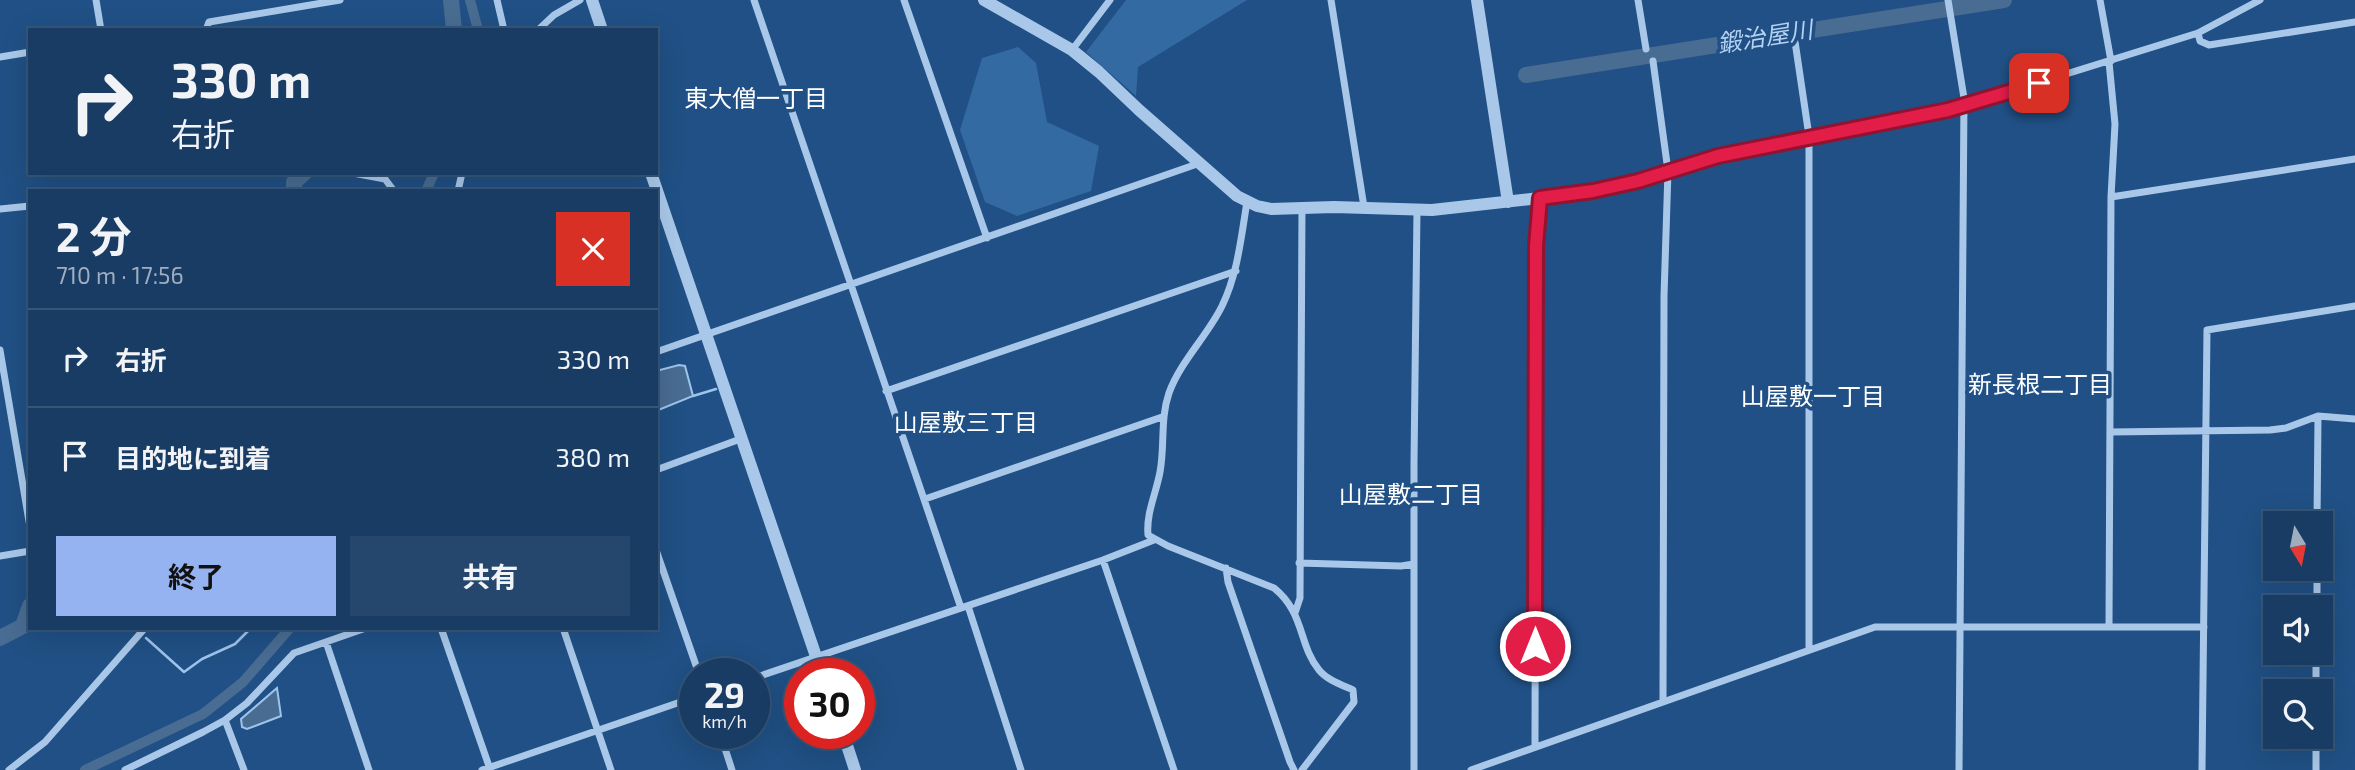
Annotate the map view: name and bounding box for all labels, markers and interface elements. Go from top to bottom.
water label: 鍛治屋川 [1715,13,1817,57]
text: 330 m [171,49,311,108]
pin [2009,53,2069,113]
icon: right [56,56,147,147]
icon: arrive [2020,64,2058,102]
district label: 東大僧一丁目 [684,83,828,112]
text: 右折 [171,114,235,152]
text: 2 分 [56,210,131,260]
button: close [556,212,630,286]
text: 710 m · 17:56 [56,261,184,289]
icon: right [56,339,94,377]
text: 330 m [557,343,630,374]
text: 右折 [115,344,167,375]
district label: 新長根二丁目 [1968,369,2112,398]
district label: 山屋敷一丁目 [1741,381,1885,410]
district label: 山屋敷三丁目 [894,407,1038,436]
icon: arrive [56,437,94,475]
text: 380 m [556,441,630,472]
text: 目的地に到着 [115,442,271,473]
district label: 山屋敷二丁目 [1339,479,1483,508]
north arrow [2263,511,2333,581]
map controls [2263,511,2333,749]
button: 終了 [56,536,336,616]
button: 共有 [350,536,630,616]
button: sound [2263,595,2333,665]
position arrow [1498,609,1572,683]
speed limit sign: 30 [784,658,875,749]
text: 29 [704,673,745,715]
button: search [2263,679,2333,749]
text: km/h [702,710,747,732]

